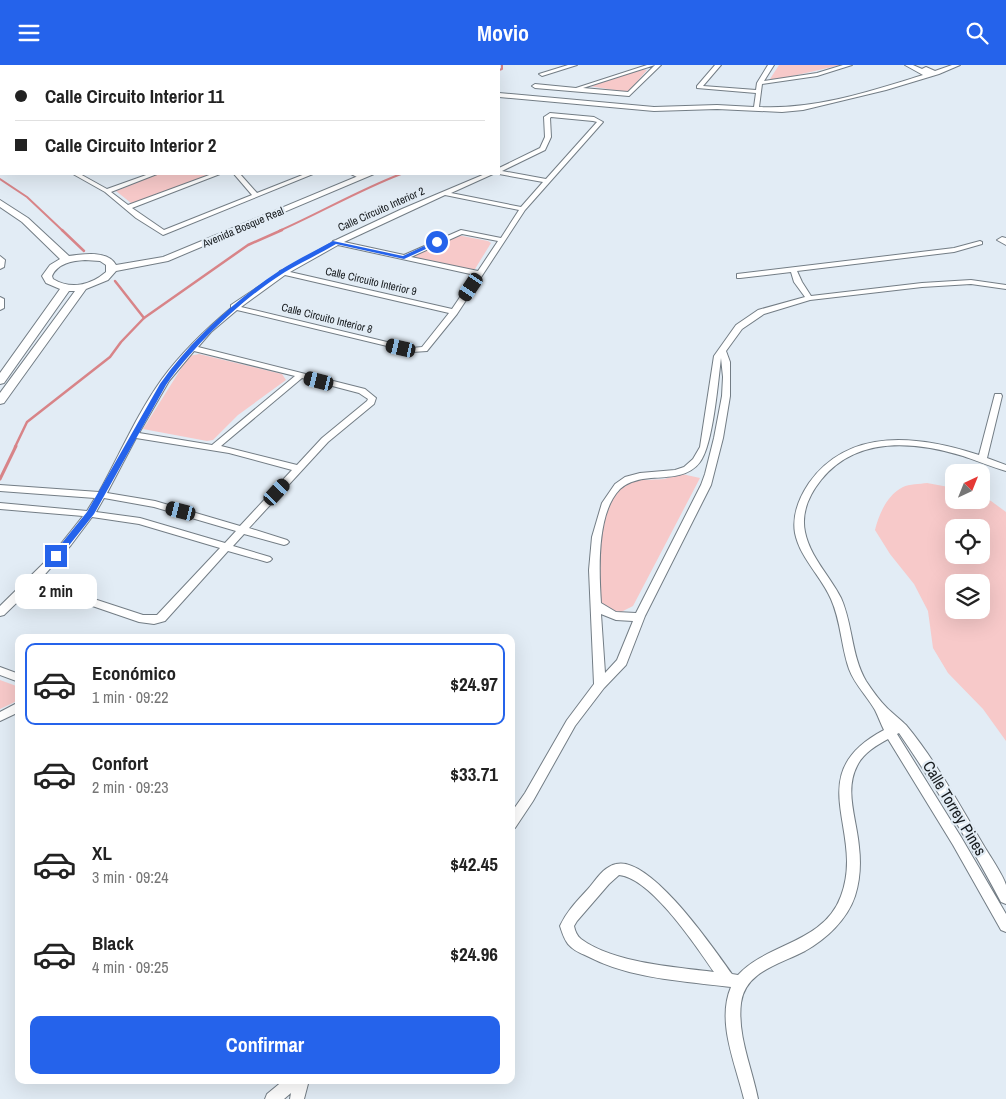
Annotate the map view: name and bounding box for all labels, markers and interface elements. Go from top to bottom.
text: Movio [477,18,529,48]
icon: menu [15,19,43,47]
icon: search [963,19,991,47]
text: Calle Circuito Interior 11 [45,83,224,109]
text: Calle Circuito Interior 2 [45,132,216,158]
street label: Calle Circuito Interior 2 [336,184,426,234]
street label: Avenida Bosque Real [199,204,286,251]
route start [426,231,448,253]
street label: Calle Circuito Interior 9 [324,264,418,298]
car [456,270,485,304]
street label: Calle Circuito Interior 8 [280,300,374,336]
car [384,337,417,359]
car [302,370,335,392]
north arrow [945,464,990,509]
map controls [945,464,990,619]
car [261,476,292,508]
car [164,500,197,522]
button: locate [945,519,990,564]
route end [45,545,67,567]
callout: 2 min [15,573,97,609]
button: layers [945,574,990,619]
text: 2 min [39,580,73,602]
text: Económico [92,660,176,686]
icon: car [32,662,77,707]
text: $24.97 [450,671,498,697]
text: 1 min · 09:22 [92,686,169,708]
text: Confort [92,750,148,776]
icon: car [32,752,77,797]
street label: Calle Torrey Pines [918,756,992,860]
text: $33.71 [450,761,498,787]
text: 2 min · 09:23 [92,776,169,798]
text: XL [92,840,112,866]
icon: car [32,842,77,887]
text: $42.45 [450,851,498,877]
text: 3 min · 09:24 [92,866,169,888]
text: Black [92,930,134,956]
icon: car [32,932,77,977]
text: $24.96 [450,941,498,967]
text: 4 min · 09:25 [92,956,169,978]
button: Confirmar [30,1016,500,1074]

